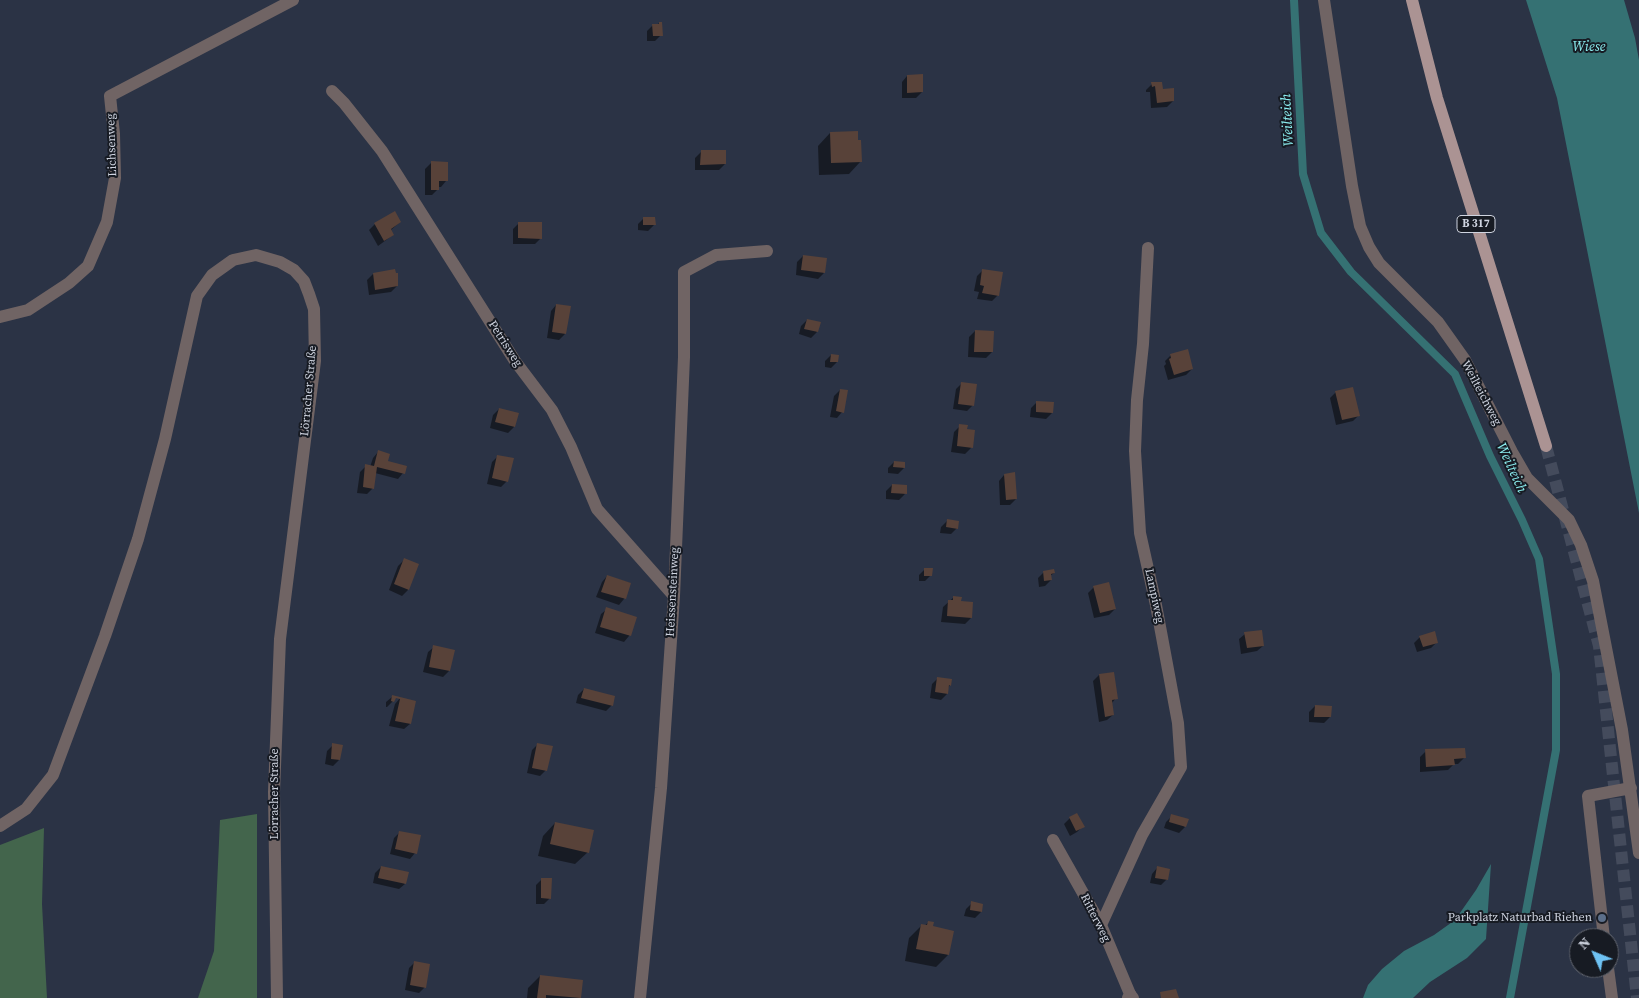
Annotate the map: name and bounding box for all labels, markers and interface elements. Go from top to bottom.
water label: Wiese [1573,39,1605,55]
water label: Weilteich [1278,93,1298,147]
street label: Lichsenweg [104,113,120,177]
road number: B 317 [1457,215,1495,232]
street label: Petrisweg [485,318,525,370]
street label: Lörracher Straße [298,345,320,437]
street label: Weilteichweg [1458,358,1504,428]
water label: Weilteich [1492,440,1530,496]
street label: Heissensteinweg [663,547,683,637]
street label: Lampiweg [1141,567,1167,625]
street label: Lörracher Straße [268,749,282,839]
street label: Ritterweg [1077,892,1113,944]
place label: Parkplatz Naturbad Riehen [1448,911,1592,925]
marker: Parkplatz Naturbad Riehen [1596,912,1608,924]
north arrow [1569,928,1619,978]
text: N [1573,933,1595,954]

